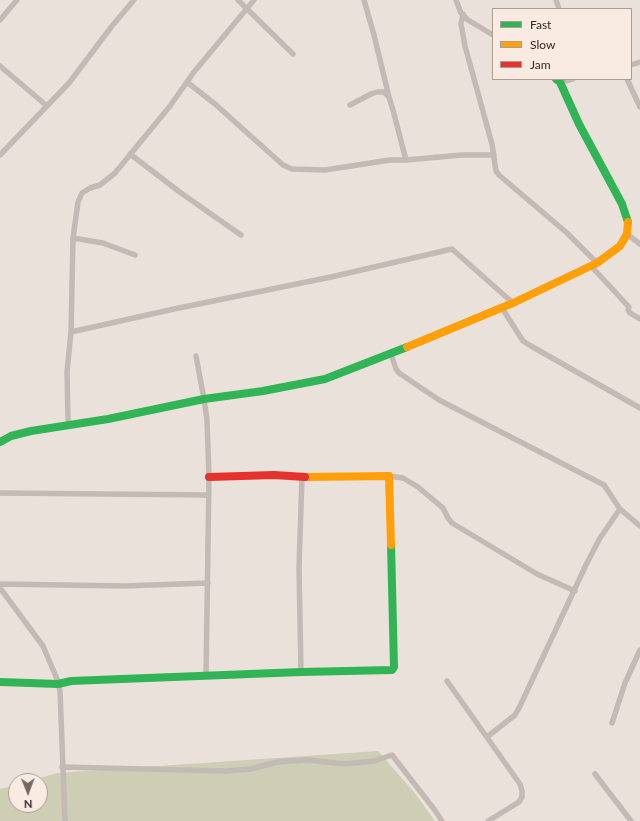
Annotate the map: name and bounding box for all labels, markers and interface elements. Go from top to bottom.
legend [492,8,632,80]
text: Fast [530,17,551,32]
text: Slow [530,37,555,52]
text: Jam [530,57,551,72]
north arrow [8,773,48,813]
text: N [24,798,33,811]

